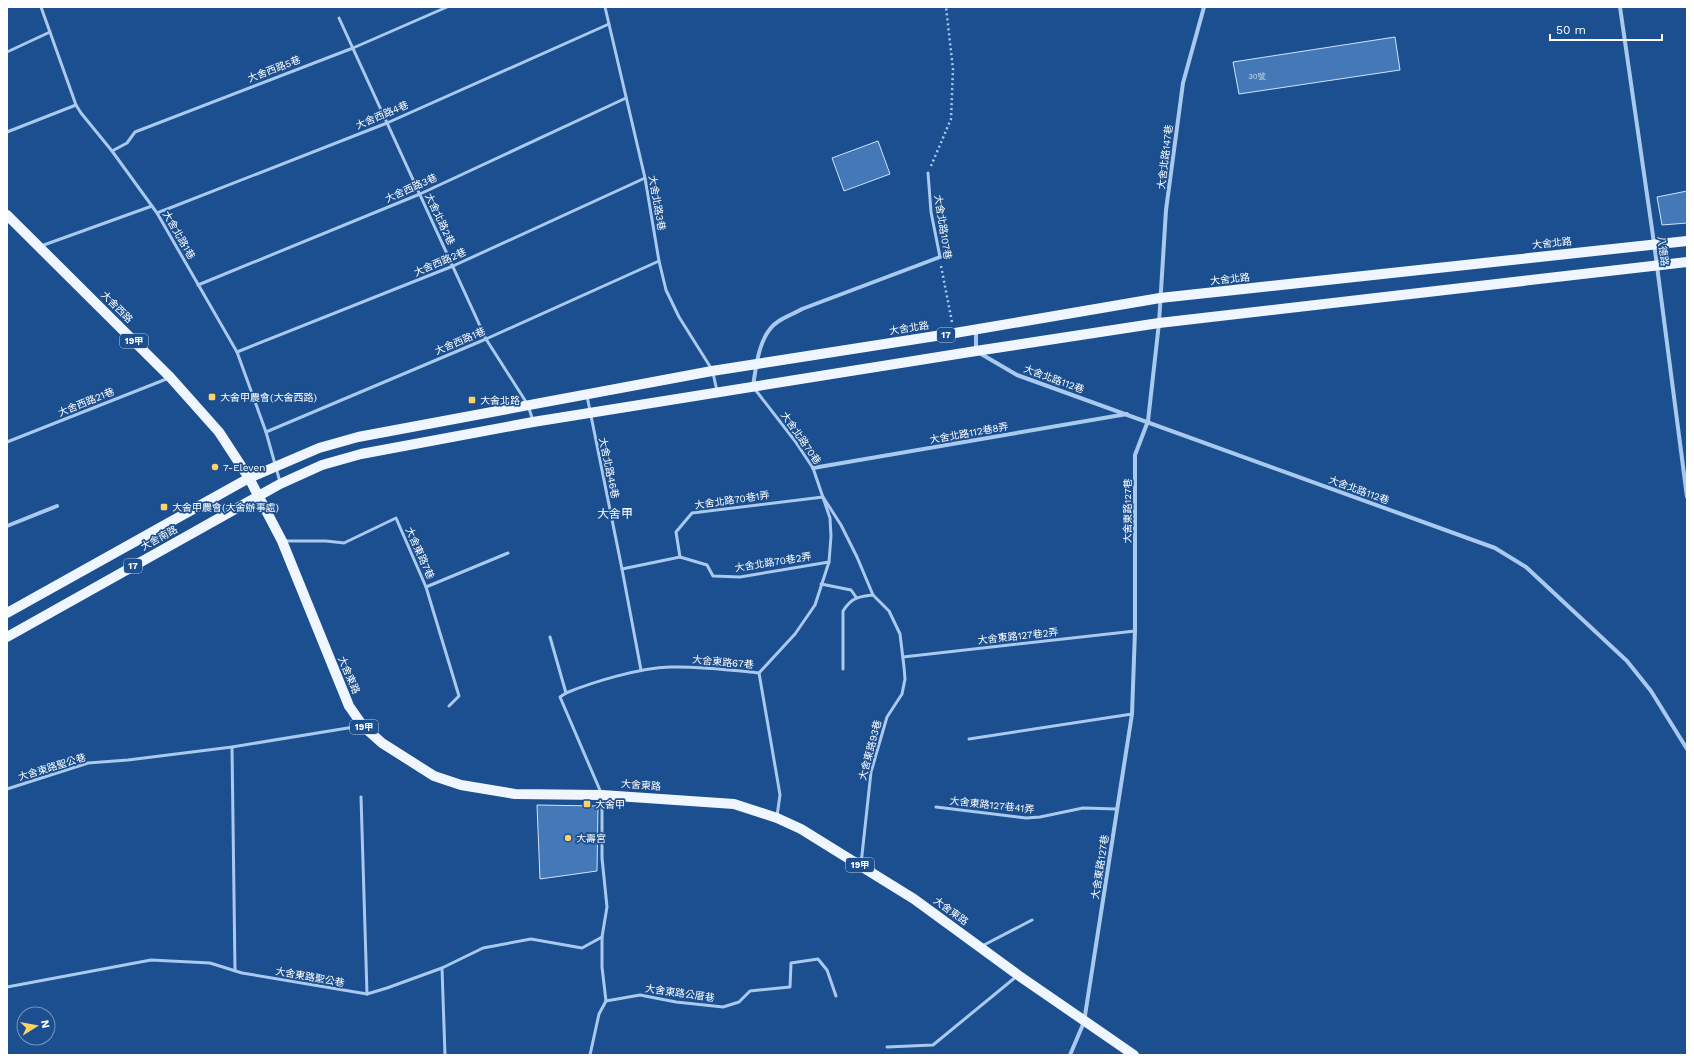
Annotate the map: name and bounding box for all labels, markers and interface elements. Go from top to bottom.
scale bar [1550,16,1662,42]
text: 50 m [1556,23,1586,37]
street label: 大舍西路5巷 [246,54,302,84]
house number: 30號 [1248,72,1266,81]
street label: 大舍西路4巷 [354,99,410,131]
street label: 大舍北路147巷 [1156,124,1174,190]
street label: 大舍西路3巷 [383,172,439,204]
street label: 大舍北路3巷 [647,175,667,231]
street label: 大舍北路2巷 [423,191,457,247]
street label: 大舍北路107巷 [932,194,954,260]
street label: 大舍北路1巷 [161,209,197,261]
street label: 大舍北路 [1532,235,1572,251]
street label: 八德路 [1656,235,1670,267]
street label: 大舍西路2巷 [412,246,468,278]
street label: 大舍北路 [1210,271,1250,287]
street label: 大舍西路 [99,289,135,325]
street label: 大舍北路 [888,319,930,337]
street label: 大舍西路1巷 [433,325,487,357]
road number: 17 [937,328,955,342]
road number: 19甲 [120,334,148,348]
street label: 大舍北路112巷 [1022,363,1086,395]
street label: 大舍西路21巷 [56,386,116,418]
marker: 大舍甲農會(大舍西路) [207,392,217,402]
place label: 大舍甲農會(大舍西路) [220,392,317,403]
marker: 大舍北路 [467,395,477,405]
place label: 大舍北路 [480,395,520,406]
street label: 大舍北路70巷 [779,410,823,466]
street label: 大舍北路112巷8弄 [929,421,1009,445]
street label: 大舍北路46巷 [597,436,621,500]
marker: 7-Eleven [210,462,220,472]
place label: 7-Eleven [223,462,265,473]
street label: 大舍北路112巷 [1327,474,1391,506]
street label: 大舍東路127巷 [1122,478,1133,544]
street label: 大舍北路70巷1弄 [694,489,770,511]
marker: 大舍甲農會(大舍辦事處) [159,502,169,512]
place label: 大舍甲農會(大舍辦事處) [172,502,279,513]
district label: 大舍甲 [597,507,633,521]
street label: 大舍南路 [139,523,179,553]
street label: 大舍東路7巷 [404,525,436,581]
street label: 大舍北路70巷2弄 [734,551,812,573]
road number: 17 [124,559,142,573]
street label: 大舍東路127巷2弄 [977,626,1059,646]
street label: 大舍東路 [336,654,362,696]
street label: 大舍東路67巷 [692,654,754,670]
street label: 大舍東路93巷 [857,719,883,781]
road number: 19甲 [350,720,378,734]
street label: 大舍東路聖公巷 [17,752,87,782]
street label: 大舍東路 [621,778,661,792]
street label: 大舍東路127巷41弄 [949,795,1035,815]
marker: 大舍甲 [582,799,592,809]
place label: 大舍甲 [595,799,625,810]
marker: 大壽宮 [563,833,573,843]
place label: 大壽宮 [576,833,606,844]
street label: 大舍東路127巷 [1089,834,1111,900]
road number: 19甲 [846,858,874,872]
street label: 大舍東路 [932,895,970,927]
street label: 大舍東路聖公巷 [275,966,345,988]
street label: 大舍東路公厝巷 [645,983,715,1003]
north arrow [16,1006,56,1046]
text: N [38,1019,52,1029]

